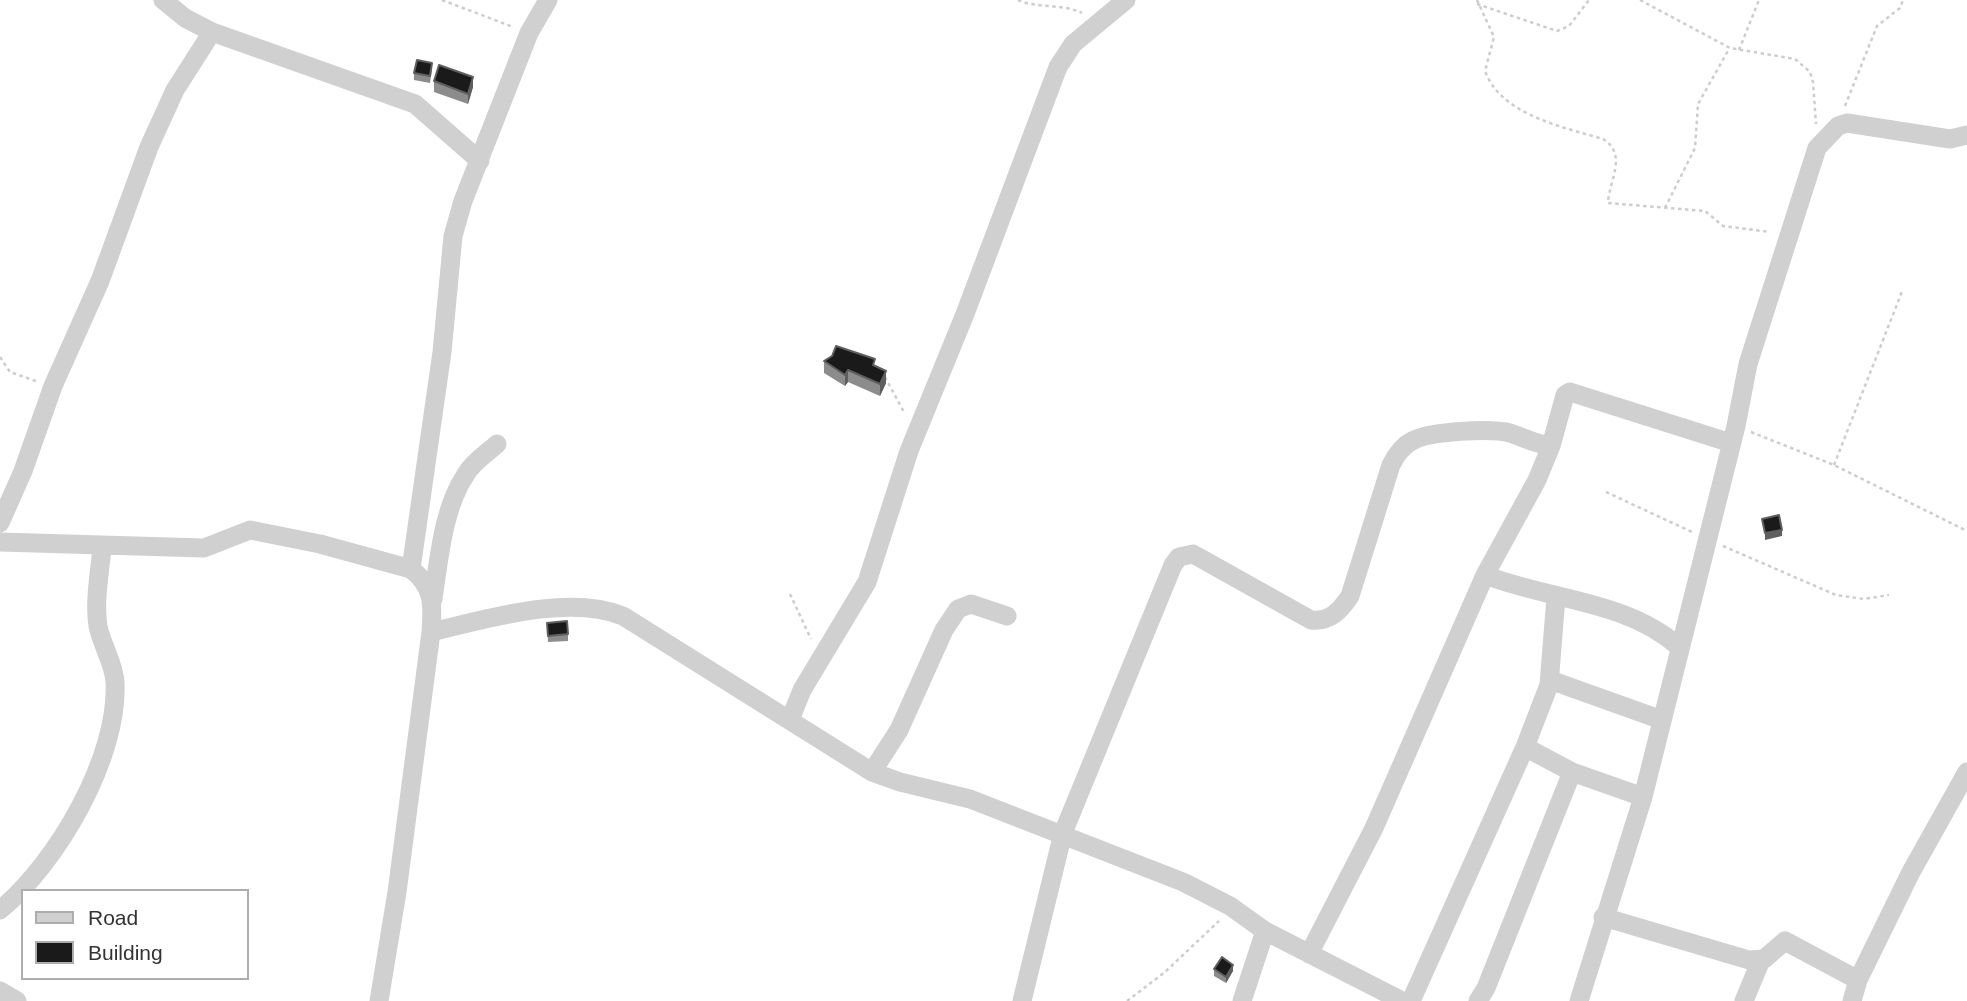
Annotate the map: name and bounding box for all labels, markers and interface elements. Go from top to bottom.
legend [21,889,248,980]
text: Road [88,906,138,929]
text: Building [88,941,163,964]

